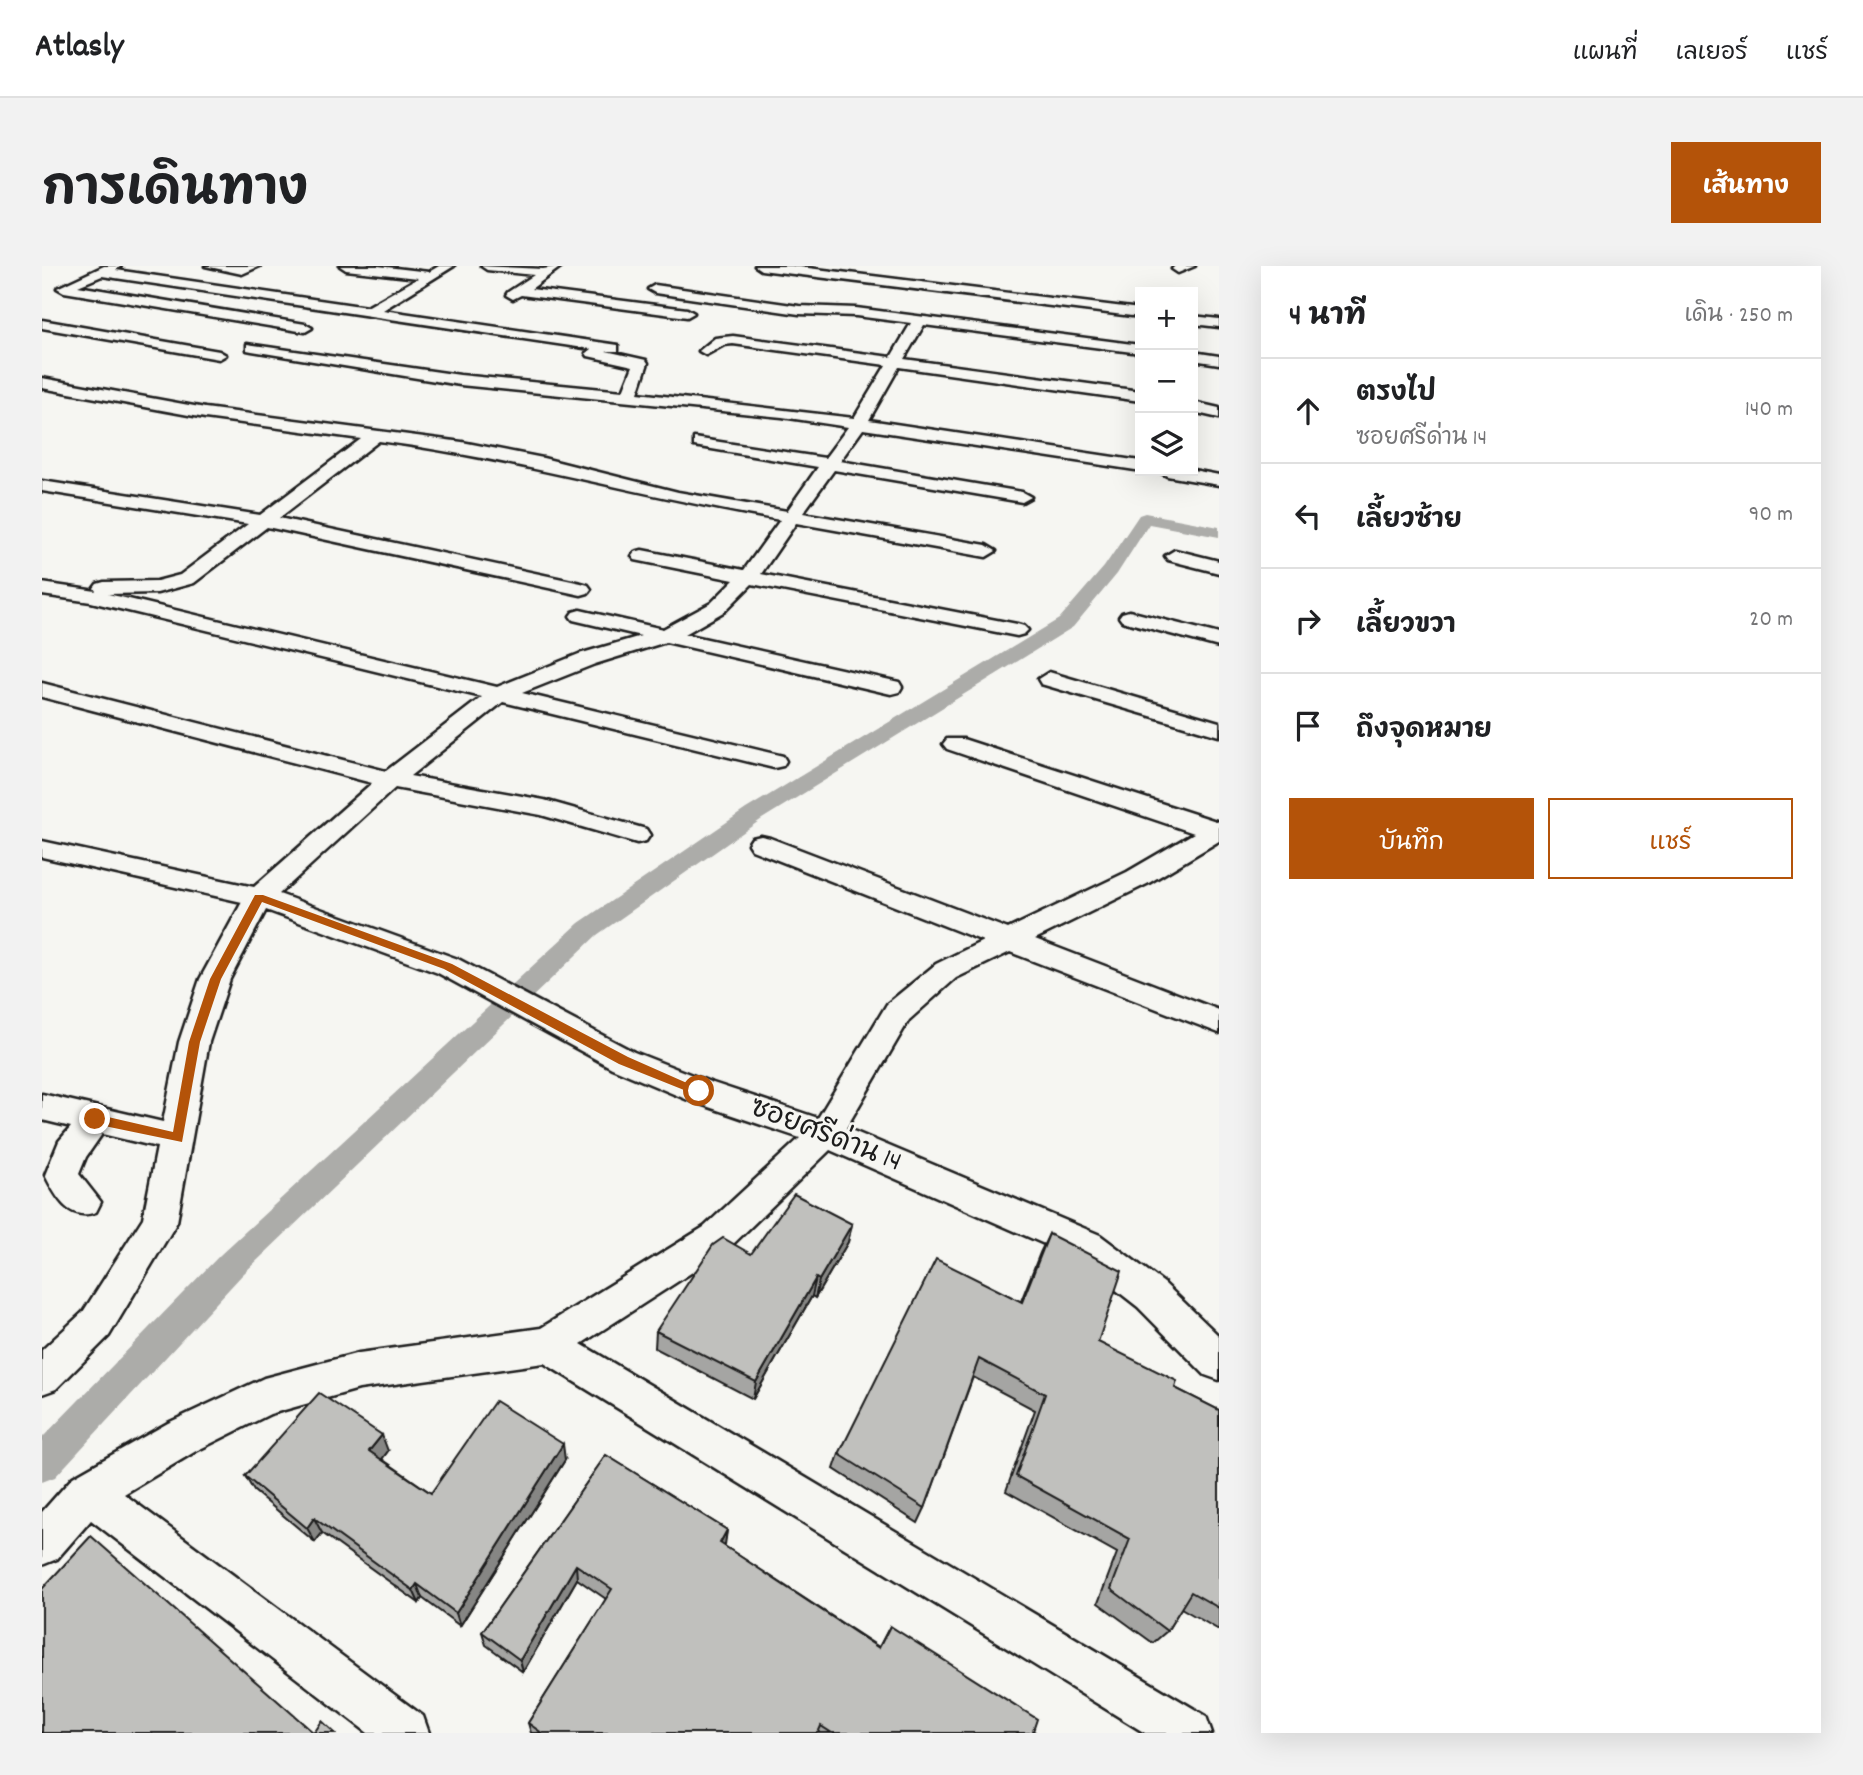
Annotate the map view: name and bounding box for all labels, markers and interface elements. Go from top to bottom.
text: Atlasly [35,25,124,72]
text: แผนที่ [1573,37,1638,71]
text: เลเยอร์ [1676,37,1748,71]
text: แชร์ [1786,37,1828,71]
button: เส้นทาง [1671,142,1821,223]
text: การเดินทาง [42,158,308,228]
map controls [1135,287,1198,476]
button: + [1135,287,1198,350]
text: 4 นาที [1289,297,1366,340]
text: เดิน · 250 m [1684,300,1793,333]
button: − [1135,350,1198,413]
text: ตรงไป [1356,376,1436,413]
icon: ahead [1289,392,1327,430]
text: 140 m [1745,394,1793,427]
button: layers [1135,413,1198,476]
text: ซอยศรีด่าน 14 [1356,423,1487,456]
icon: left [1289,497,1327,535]
text: 90 m [1749,499,1793,532]
text: เลี้ยวซ้าย [1356,503,1462,540]
icon: right [1289,602,1327,640]
text: 20 m [1749,604,1793,637]
text: เลี้ยวขวา [1356,608,1456,645]
icon: arrive [1289,707,1327,745]
text: ถึงจุดหมาย [1356,713,1492,750]
button: บันทึก [1289,798,1534,879]
button: แชร์ [1548,798,1793,879]
route start [683,1075,714,1106]
street label: ซอยศรีด่าน 14 [743,1087,908,1184]
route end [79,1103,110,1134]

